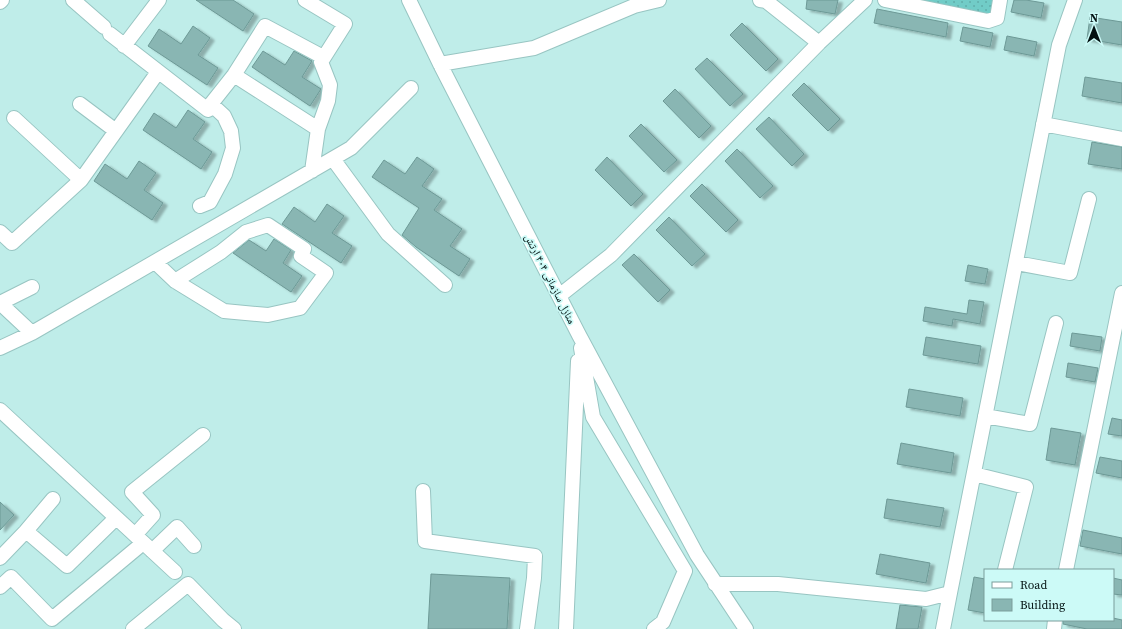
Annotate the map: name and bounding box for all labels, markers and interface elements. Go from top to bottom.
north arrow [1074,8,1114,48]
text: N [1090,11,1098,26]
street label: منازل سازمانی ۴۰۴ ارتش [521,232,579,326]
legend [984,569,1114,621]
text: Road [1020,577,1047,593]
text: Building [1020,597,1065,613]

